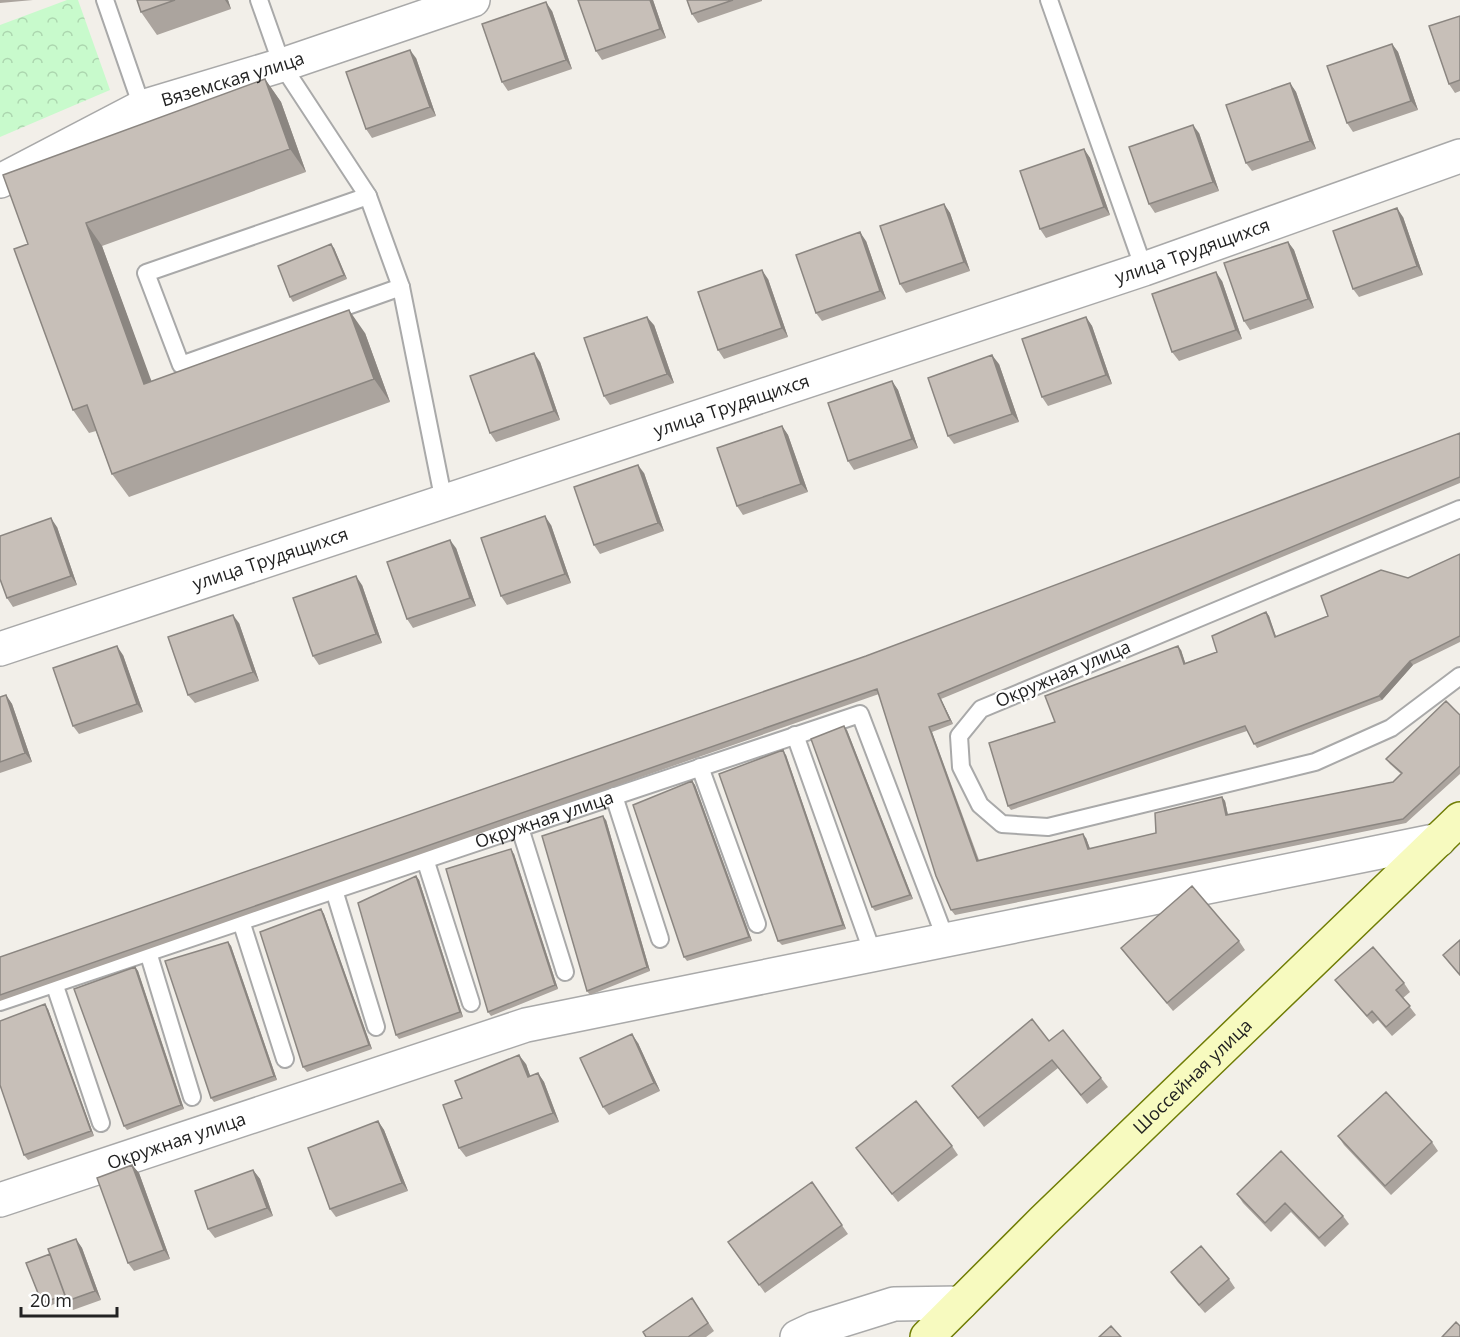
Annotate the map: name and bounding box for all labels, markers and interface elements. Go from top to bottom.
street label: Вяземская улица [158,45,307,112]
street label: улица Трудящихся [1112,212,1273,289]
street label: улица Трудящихся [650,368,812,442]
street label: улица Трудящихся [189,521,351,595]
street label: Окружная улица [991,634,1134,712]
street label: Окружная улица [472,784,616,853]
street label: Шоссейная улица [1127,1013,1257,1139]
street label: Окружная улица [104,1106,249,1175]
scale bar [21,1280,117,1318]
text: 20 m [30,1288,72,1312]

